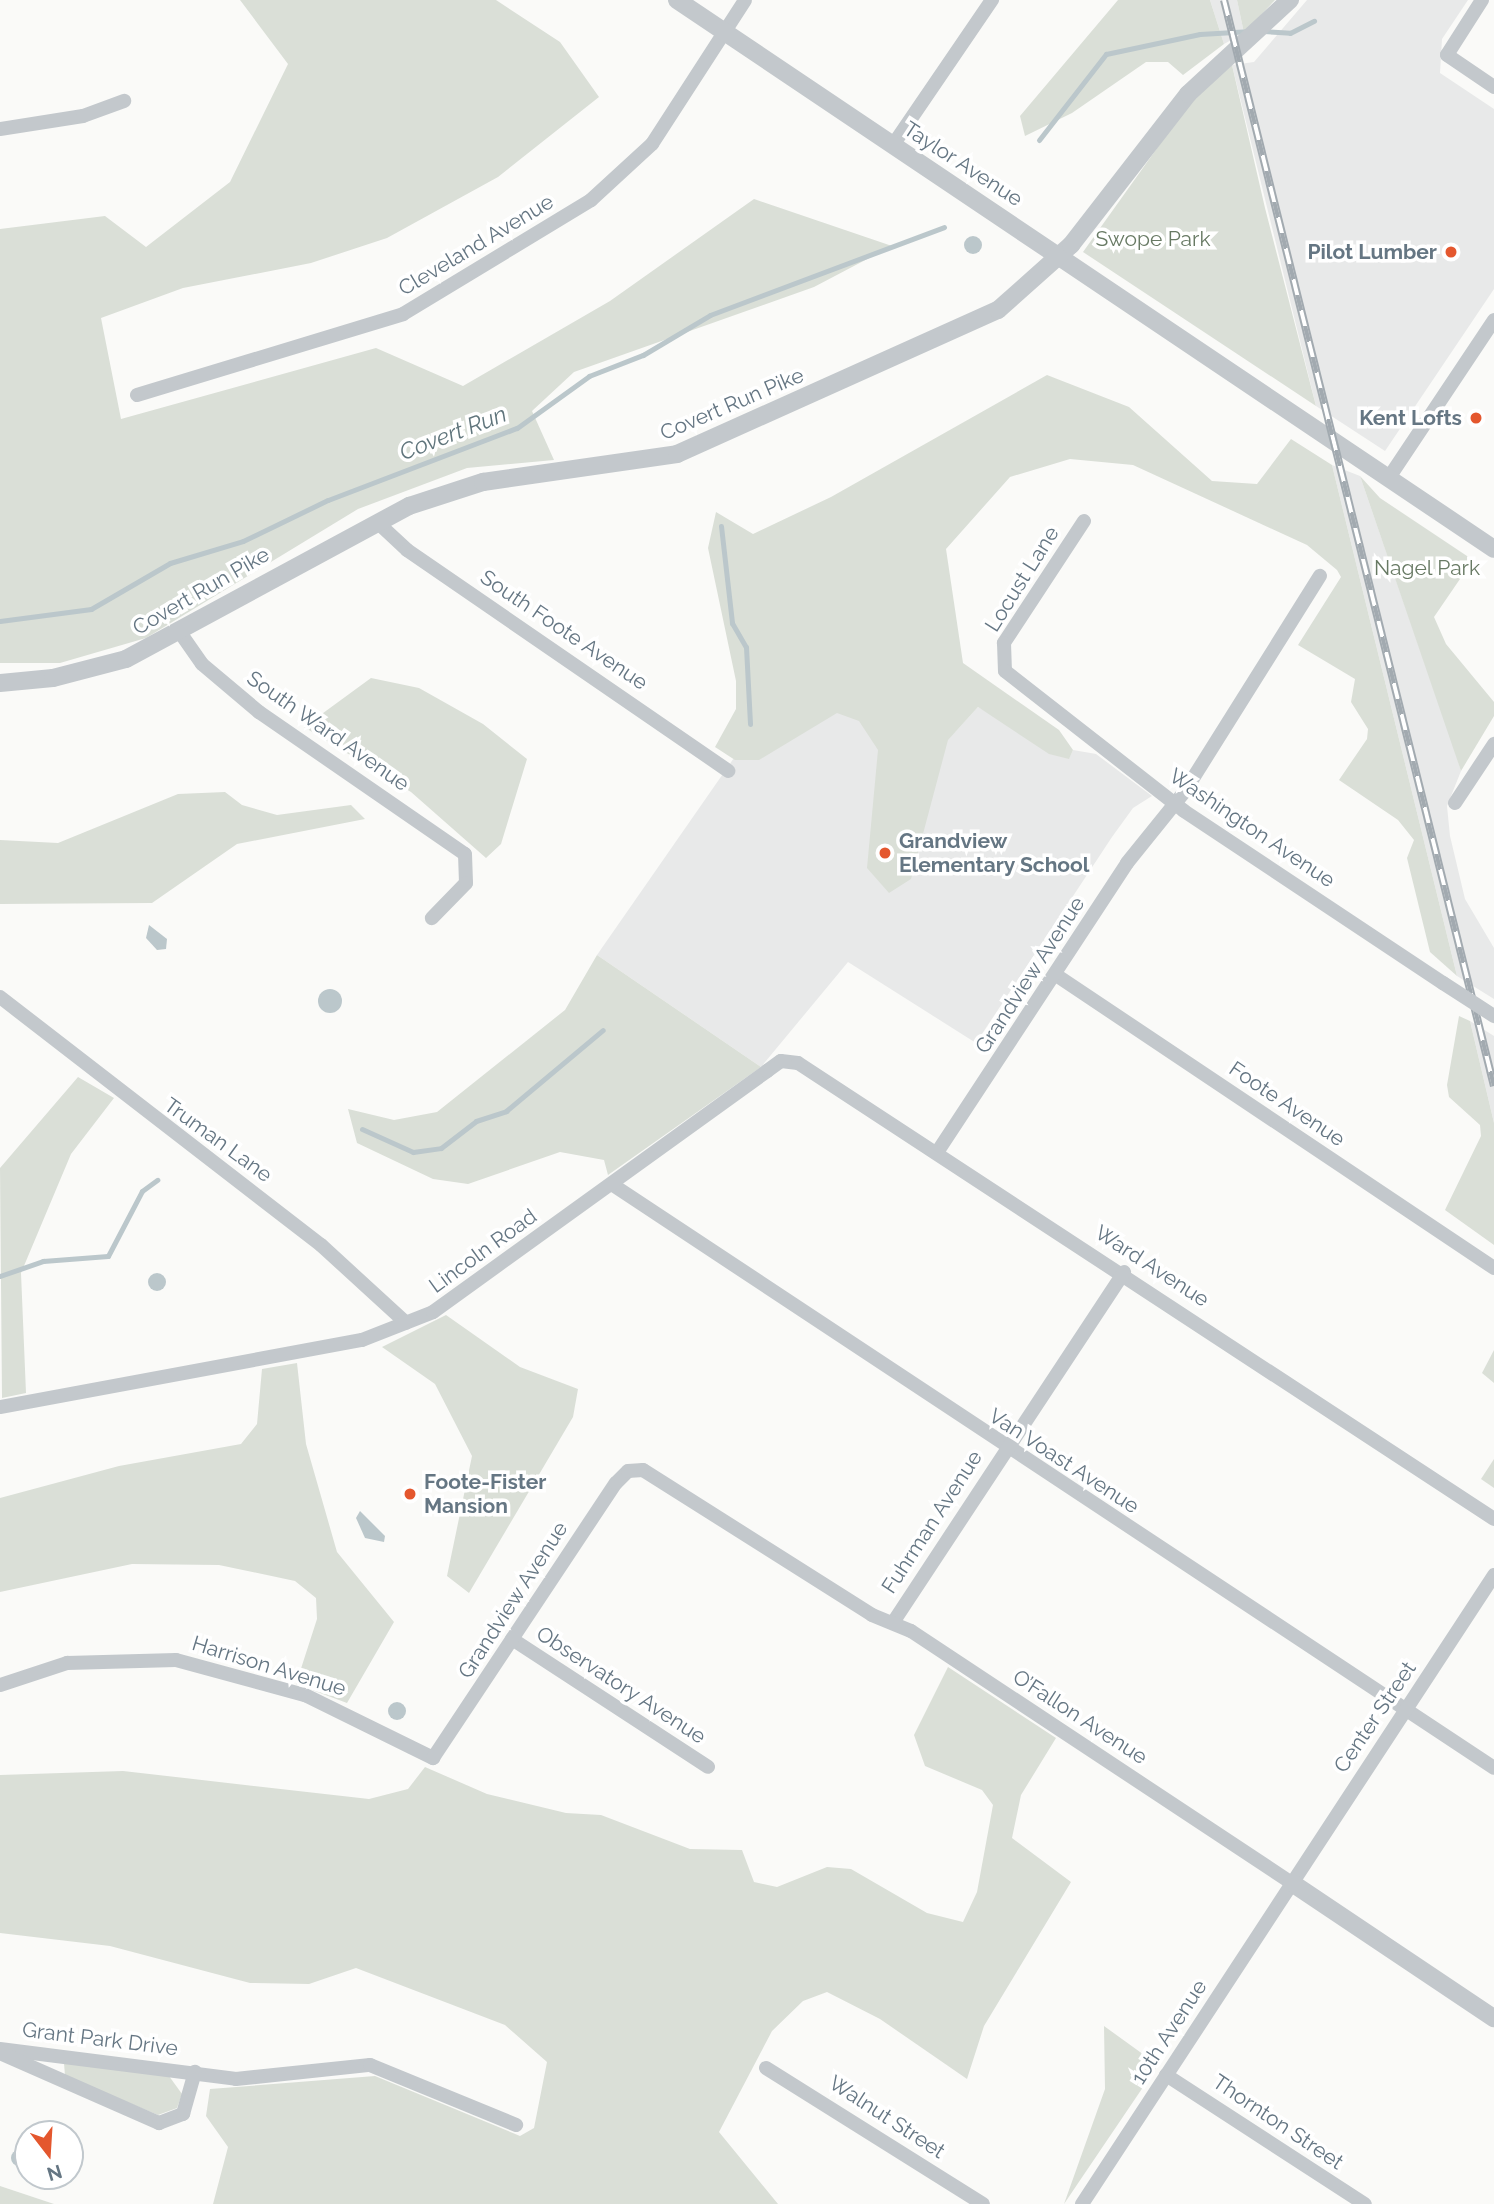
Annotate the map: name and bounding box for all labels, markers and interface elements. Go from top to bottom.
street label: Taylor Avenue [898,116,1028,212]
street label: Cleveland Avenue [394,189,558,301]
park label: Swope Park [1095,226,1211,252]
place label: Pilot Lumber [1307,239,1437,265]
marker: Pilot Lumber [1443,244,1459,260]
street label: Covert Run Pike [656,362,808,446]
water label: Covert Run [396,400,510,466]
place label: Kent Lofts [1359,405,1462,431]
marker: Kent Lofts [1468,410,1484,426]
street label: Locust Lane [980,522,1064,636]
street label: Covert Run Pike [128,542,274,640]
park label: Nagel Park [1374,555,1480,581]
street label: South Foote Avenue [475,564,653,696]
street label: South Ward Avenue [241,665,415,797]
street label: Washington Avenue [1164,763,1340,893]
place label: Grandview Elementary School [899,828,1090,878]
marker: Grandview Elementary School [877,845,893,861]
street label: Grandview Avenue [970,891,1090,1059]
street label: Foote Avenue [1224,1056,1350,1152]
street label: Truman Lane [159,1092,277,1188]
street label: Lincoln Road [424,1204,542,1298]
street label: Ward Avenue [1090,1220,1214,1312]
street label: Van Voast Avenue [984,1403,1144,1519]
street label: Fuhrman Avenue [876,1446,988,1598]
place label: Foote-Fister Mansion [424,1469,546,1519]
marker: Foote-Fister Mansion [402,1486,418,1502]
street label: Grandview Avenue [453,1516,573,1684]
street label: Observatory Avenue [531,1621,711,1749]
street label: Harrison Avenue [189,1631,349,1701]
street label: Center Street [1328,1656,1422,1778]
street label: O’Fallon Avenue [1008,1664,1152,1770]
street label: 10th Avenue [1126,1975,1212,2089]
street label: Grant Park Drive [21,2017,179,2061]
street label: Thornton Street [1208,2069,1348,2175]
street label: Walnut Street [824,2070,950,2164]
north arrow [14,2120,84,2190]
text: N [44,2161,65,2186]

